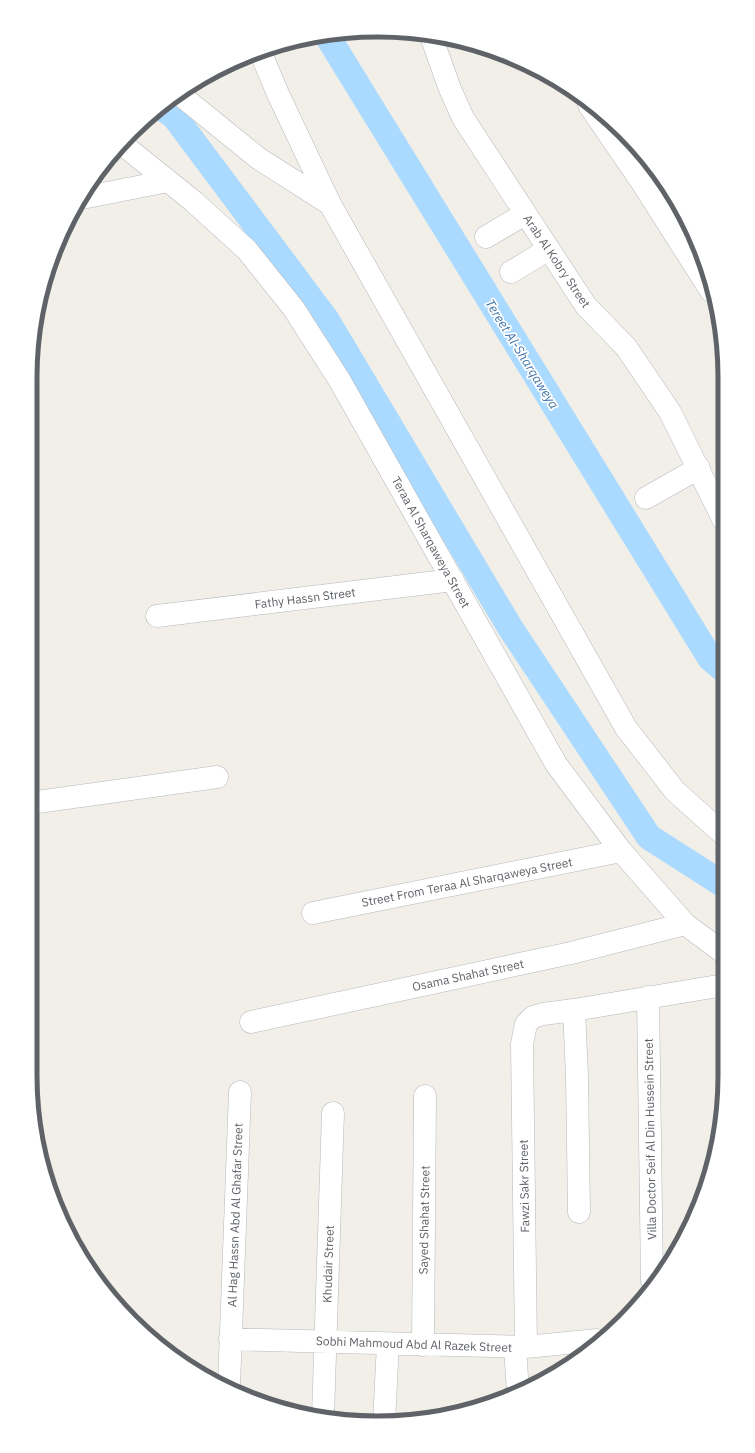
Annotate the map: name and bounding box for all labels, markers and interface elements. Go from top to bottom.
street label: Arab Al Kobry Street [520,212,594,310]
water label: Tereet Al-Sharqaweya [481,296,563,412]
street label: Teraa Al Sharqaweya Street [389,474,473,610]
street label: Fathy Hassn Street [254,584,356,612]
street label: Street From Teraa Al Sharqaweya Street [360,854,574,910]
street label: Osama Shahat Street [411,956,525,994]
street label: Villa Doctor Seif Al Din Hussein Street [641,1038,659,1240]
street label: Al Hag Hassn Abd Al Ghafar Street [224,1123,246,1307]
street label: Fawzi Sakr Street [516,1139,532,1233]
street label: Sayed Shahat Street [416,1165,432,1275]
street label: Khudair Street [319,1225,337,1303]
street label: Sobhi Mahmoud Abd Al Razek Street [316,1333,512,1355]

